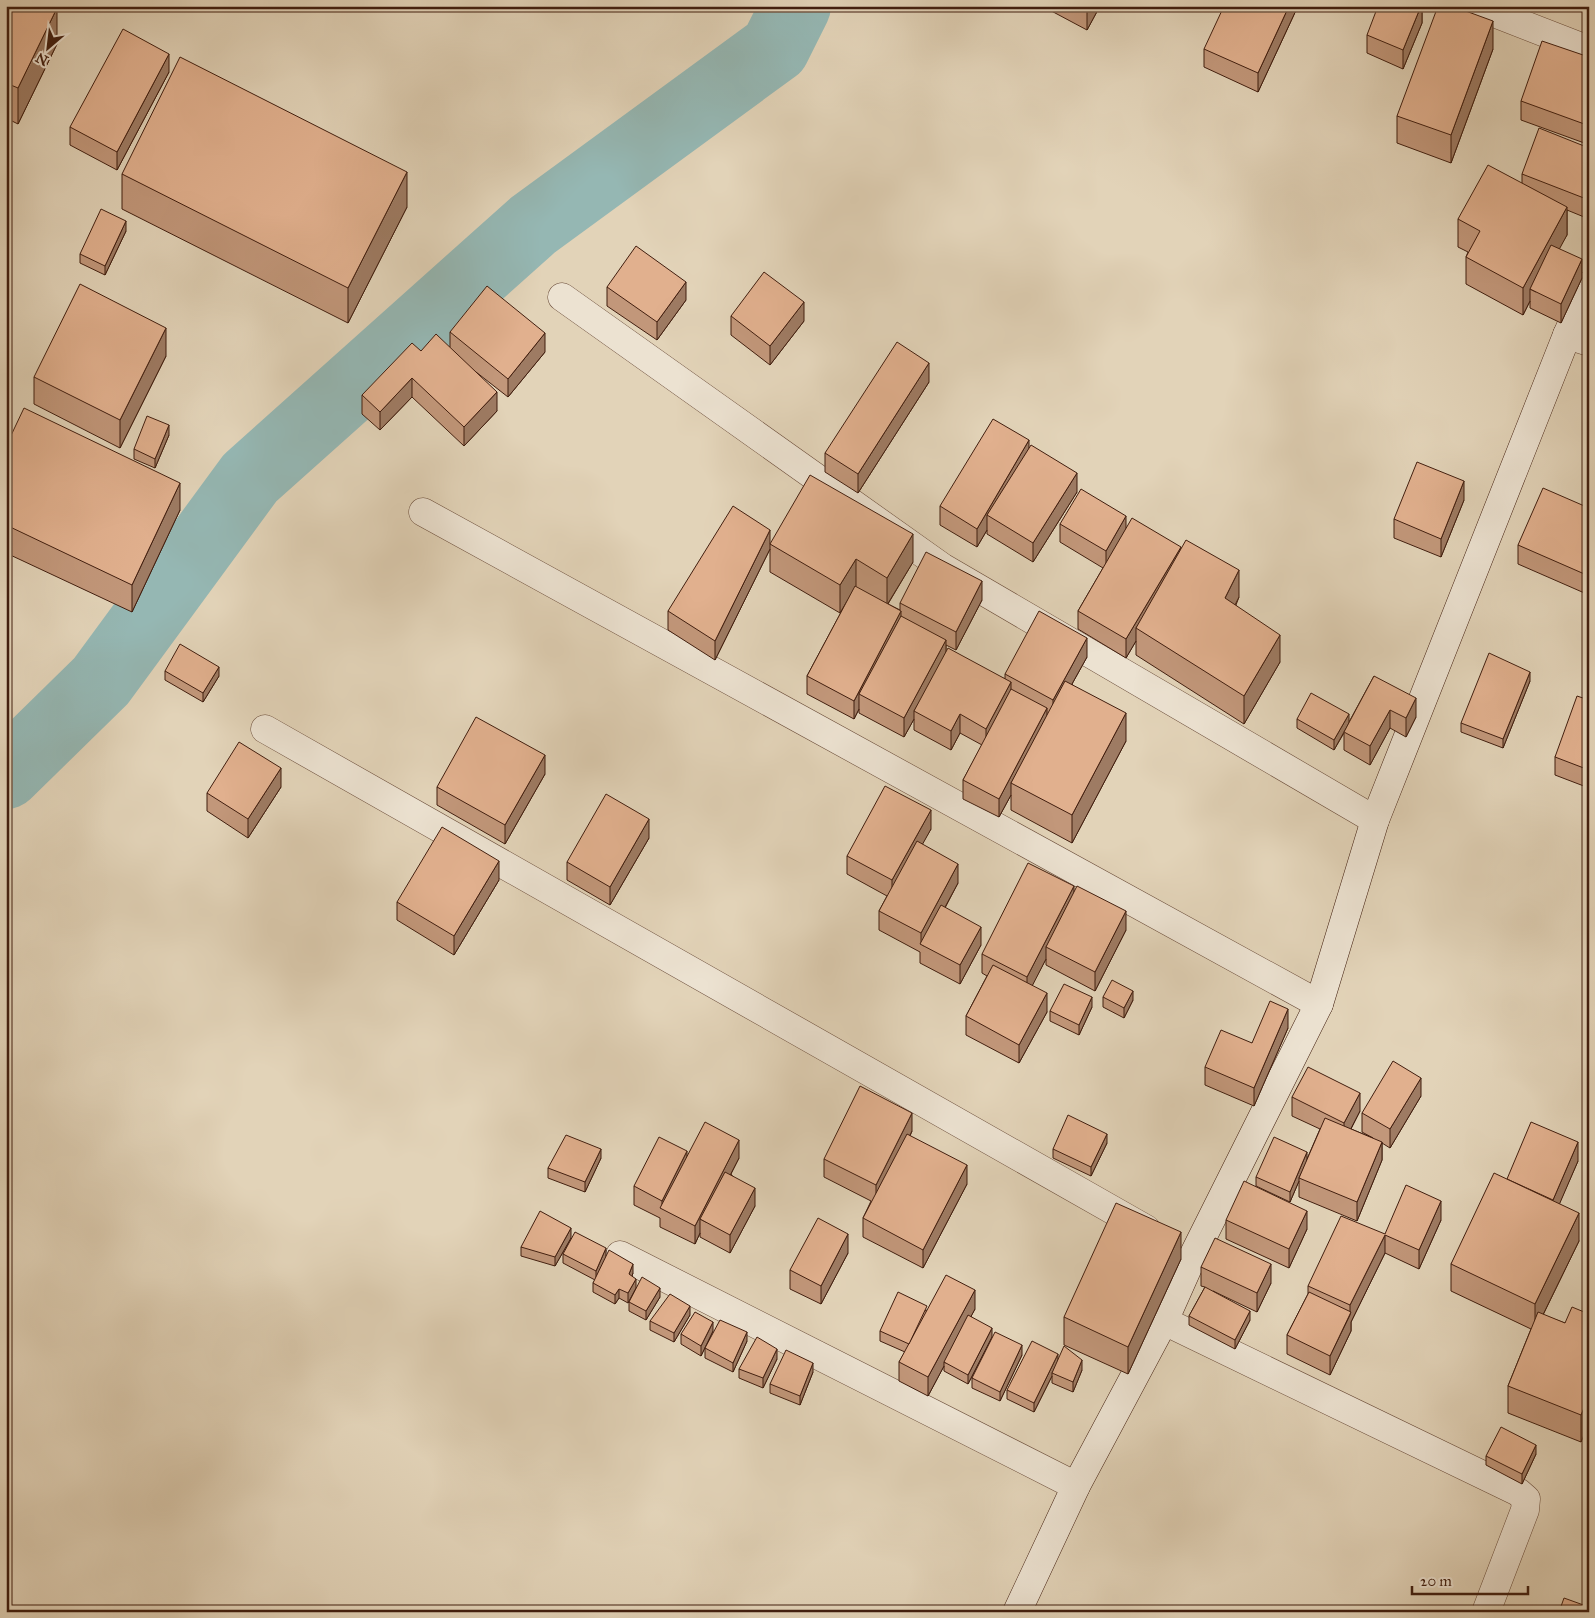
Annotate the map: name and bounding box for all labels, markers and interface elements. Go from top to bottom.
north arrow [22,22,72,72]
text: N [33,49,51,69]
scale bar [1412,1563,1529,1595]
text: 20 m [1420,1572,1452,1590]

